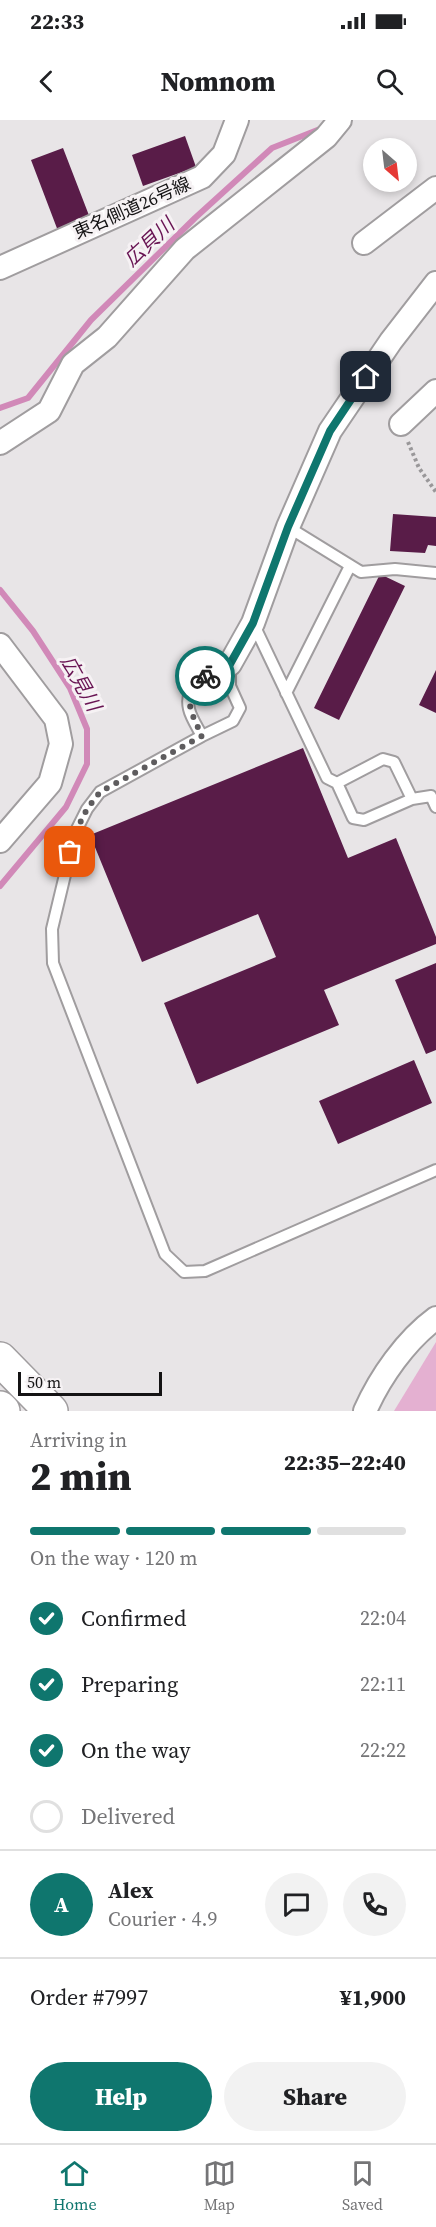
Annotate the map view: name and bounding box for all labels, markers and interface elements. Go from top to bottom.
text: 22:33 [30,6,84,36]
text: Nomnom [161,63,275,100]
icon: back [30,65,63,98]
icon: search [373,65,406,98]
north arrow [363,138,417,192]
map controls [363,138,417,192]
street label: 東名側道26号線 [69,170,194,245]
water label: 広貝川 [118,210,182,273]
pin [340,351,391,402]
icon: home [349,360,382,393]
courier [175,646,235,706]
water label: 広見川 [54,650,109,718]
icon: bike [189,660,222,693]
pin [44,826,95,877]
icon: bag [53,835,86,868]
scale bar [18,1369,162,1396]
text: 50 m [27,1371,61,1393]
text: Arriving in [30,1426,127,1454]
text: 22:35–22:40 [284,1447,406,1477]
text: 2 min [30,1450,132,1503]
text: On the way · 120 m [30,1544,197,1572]
icon: check [30,1602,63,1635]
text: Confirmed [81,1603,186,1633]
text: 22:04 [360,1604,406,1632]
icon: check [30,1668,63,1701]
text: Preparing [81,1669,178,1699]
text: 22:11 [360,1670,406,1698]
icon: check [30,1734,63,1767]
text: On the way [81,1735,190,1765]
text: 22:22 [360,1736,406,1764]
text: Delivered [81,1801,175,1831]
button: chat [265,1873,328,1936]
button: phone [343,1873,406,1936]
text: Alex [108,1875,153,1905]
text: A [54,1889,69,1919]
text: Courier · 4.9 [108,1905,217,1933]
text: Order #7997 [30,1982,148,2012]
text: ¥1,900 [340,1982,406,2012]
button: Help [30,2062,212,2131]
button: Share [224,2062,406,2131]
tab: Home [53,2157,97,2215]
tab: Map [203,2157,236,2215]
tab: Saved [342,2157,383,2215]

